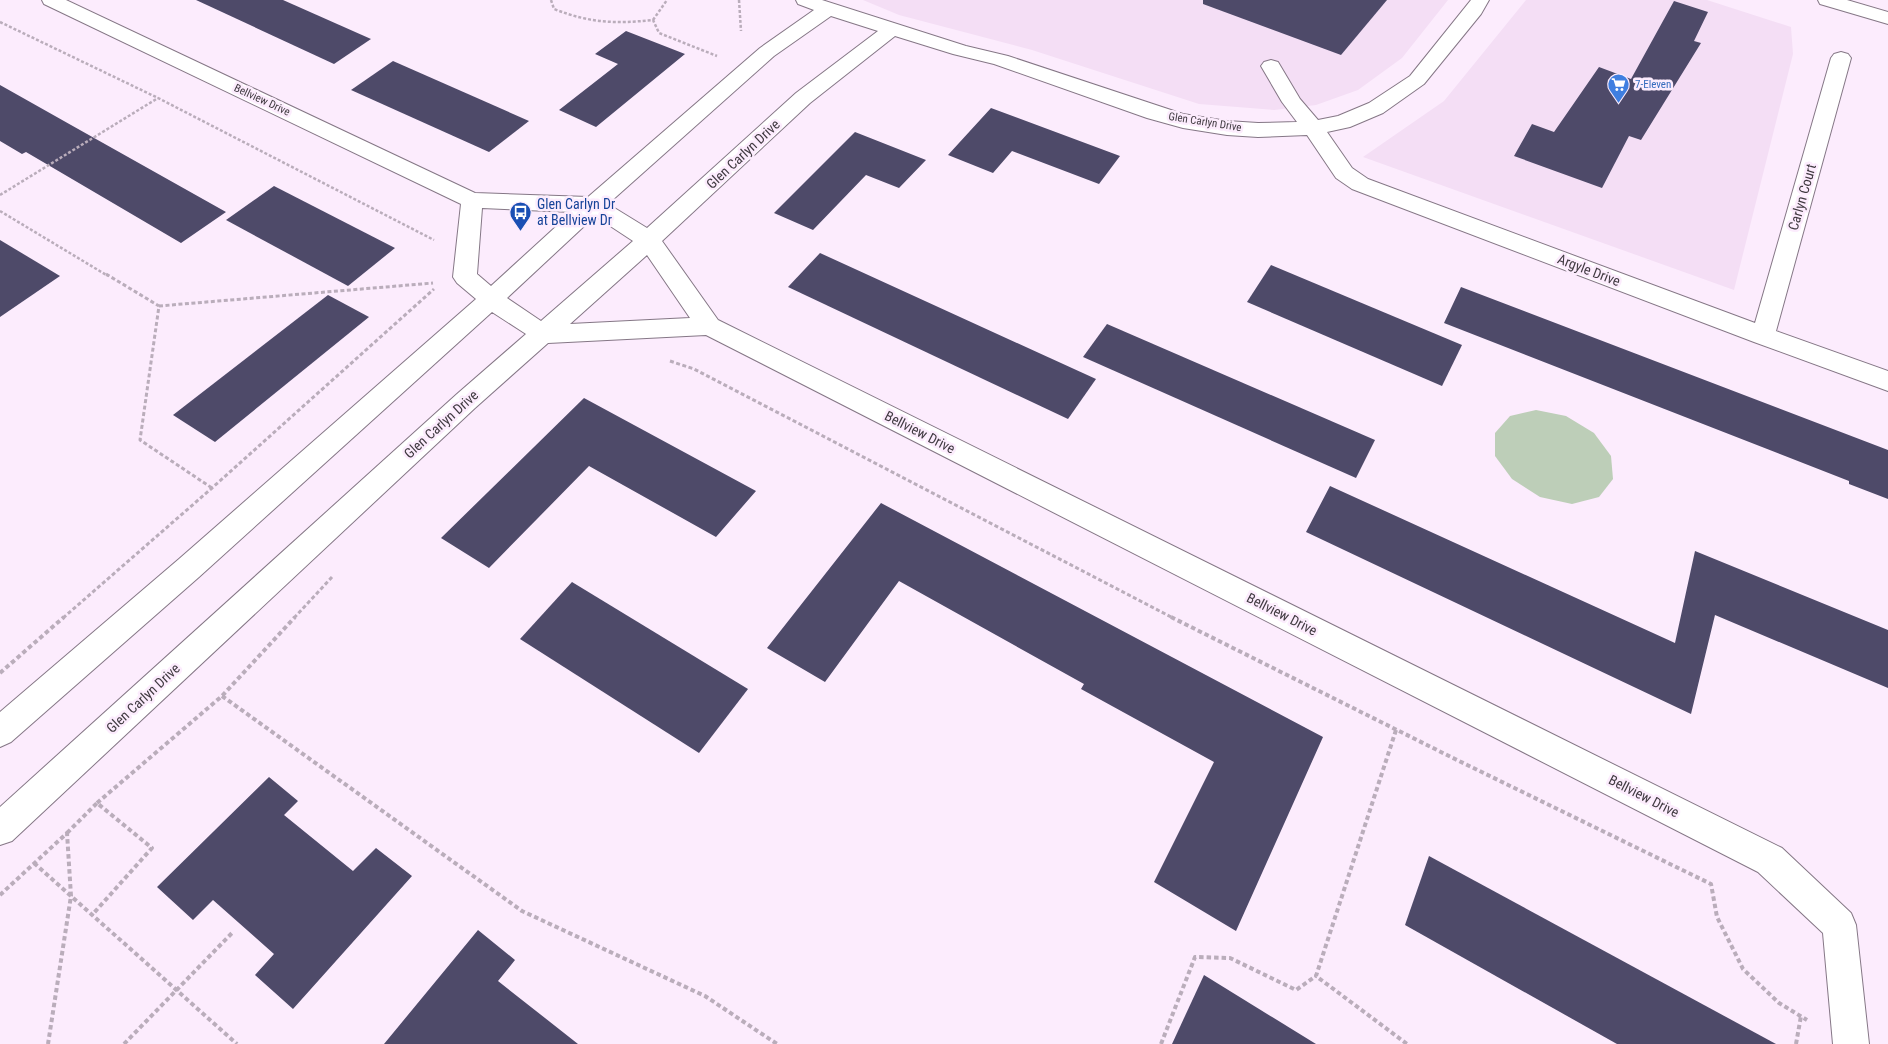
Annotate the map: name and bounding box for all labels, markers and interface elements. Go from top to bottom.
supermarket icon: 7-Eleven [1607,72,1631,103]
place label: 7-Eleven [1635,78,1671,91]
street label: Bellview Drive [232,81,292,119]
street label: Glen Carlyn Drive [1168,110,1242,134]
street label: Glen Carlyn Drive [703,116,783,192]
street label: Carlyn Court [1785,162,1819,232]
place label: Glen Carlyn Dr at Bellview Dr [537,196,615,228]
bus stop icon: Glen Carlyn Dr at Bellview Dr [509,200,533,231]
street label: Argyle Drive [1555,251,1623,289]
street label: Glen Carlyn Drive [401,386,482,461]
street label: Bellview Drive [882,407,958,457]
street label: Bellview Drive [1244,589,1320,639]
street label: Glen Carlyn Drive [103,660,183,736]
street label: Bellview Drive [1606,771,1682,821]

